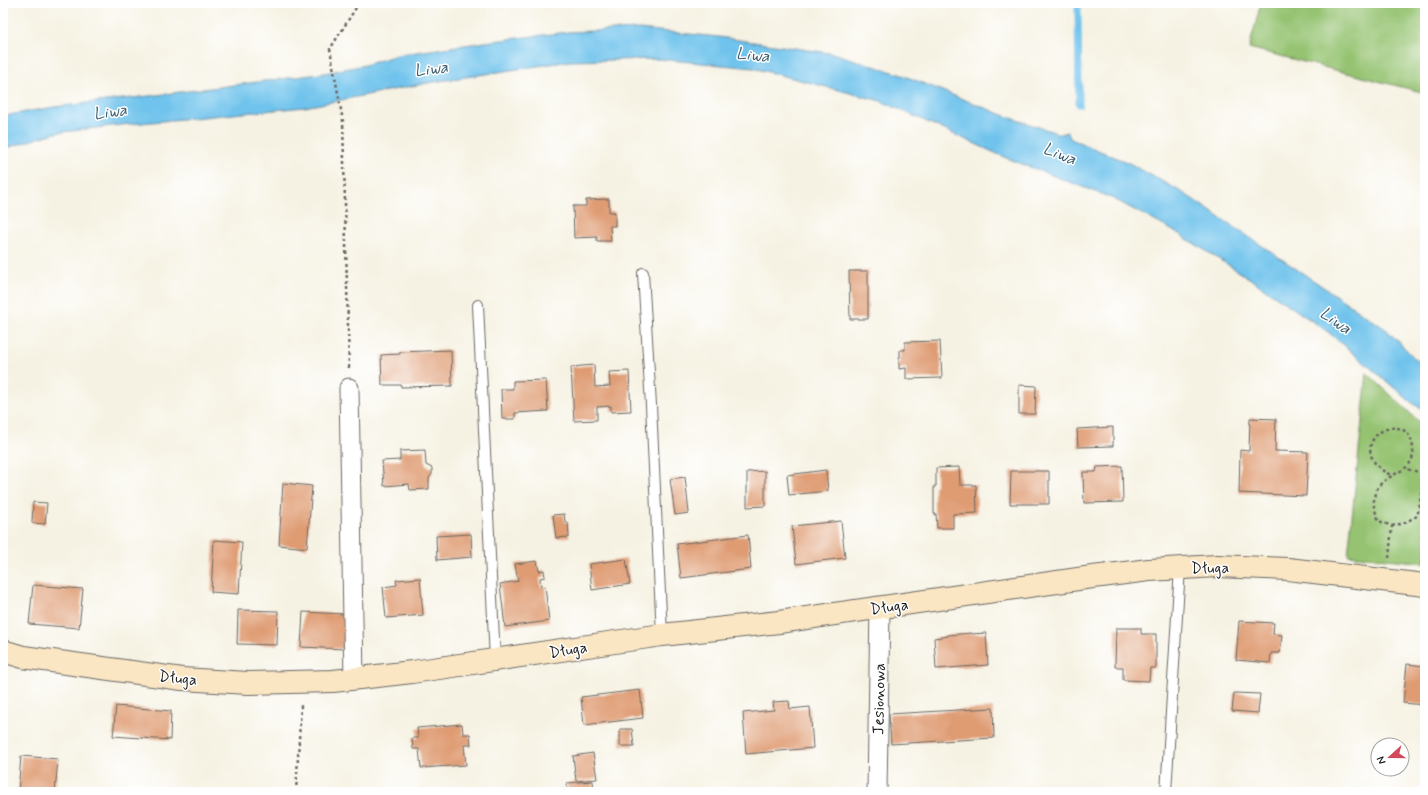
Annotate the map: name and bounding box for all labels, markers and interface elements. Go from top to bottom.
water label: Liwa [735,42,771,68]
water label: Liwa [413,56,450,82]
water label: Liwa [92,99,129,125]
water label: Liwa [1040,137,1080,171]
water label: Liwa [1315,302,1356,340]
street label: Długa [1191,558,1230,579]
street label: Długa [869,594,910,621]
street label: Długa [548,637,589,664]
street label: Jesionowa [868,663,891,735]
street label: Długa [158,666,198,691]
north arrow [1370,737,1410,777]
text: N [1374,754,1389,766]

